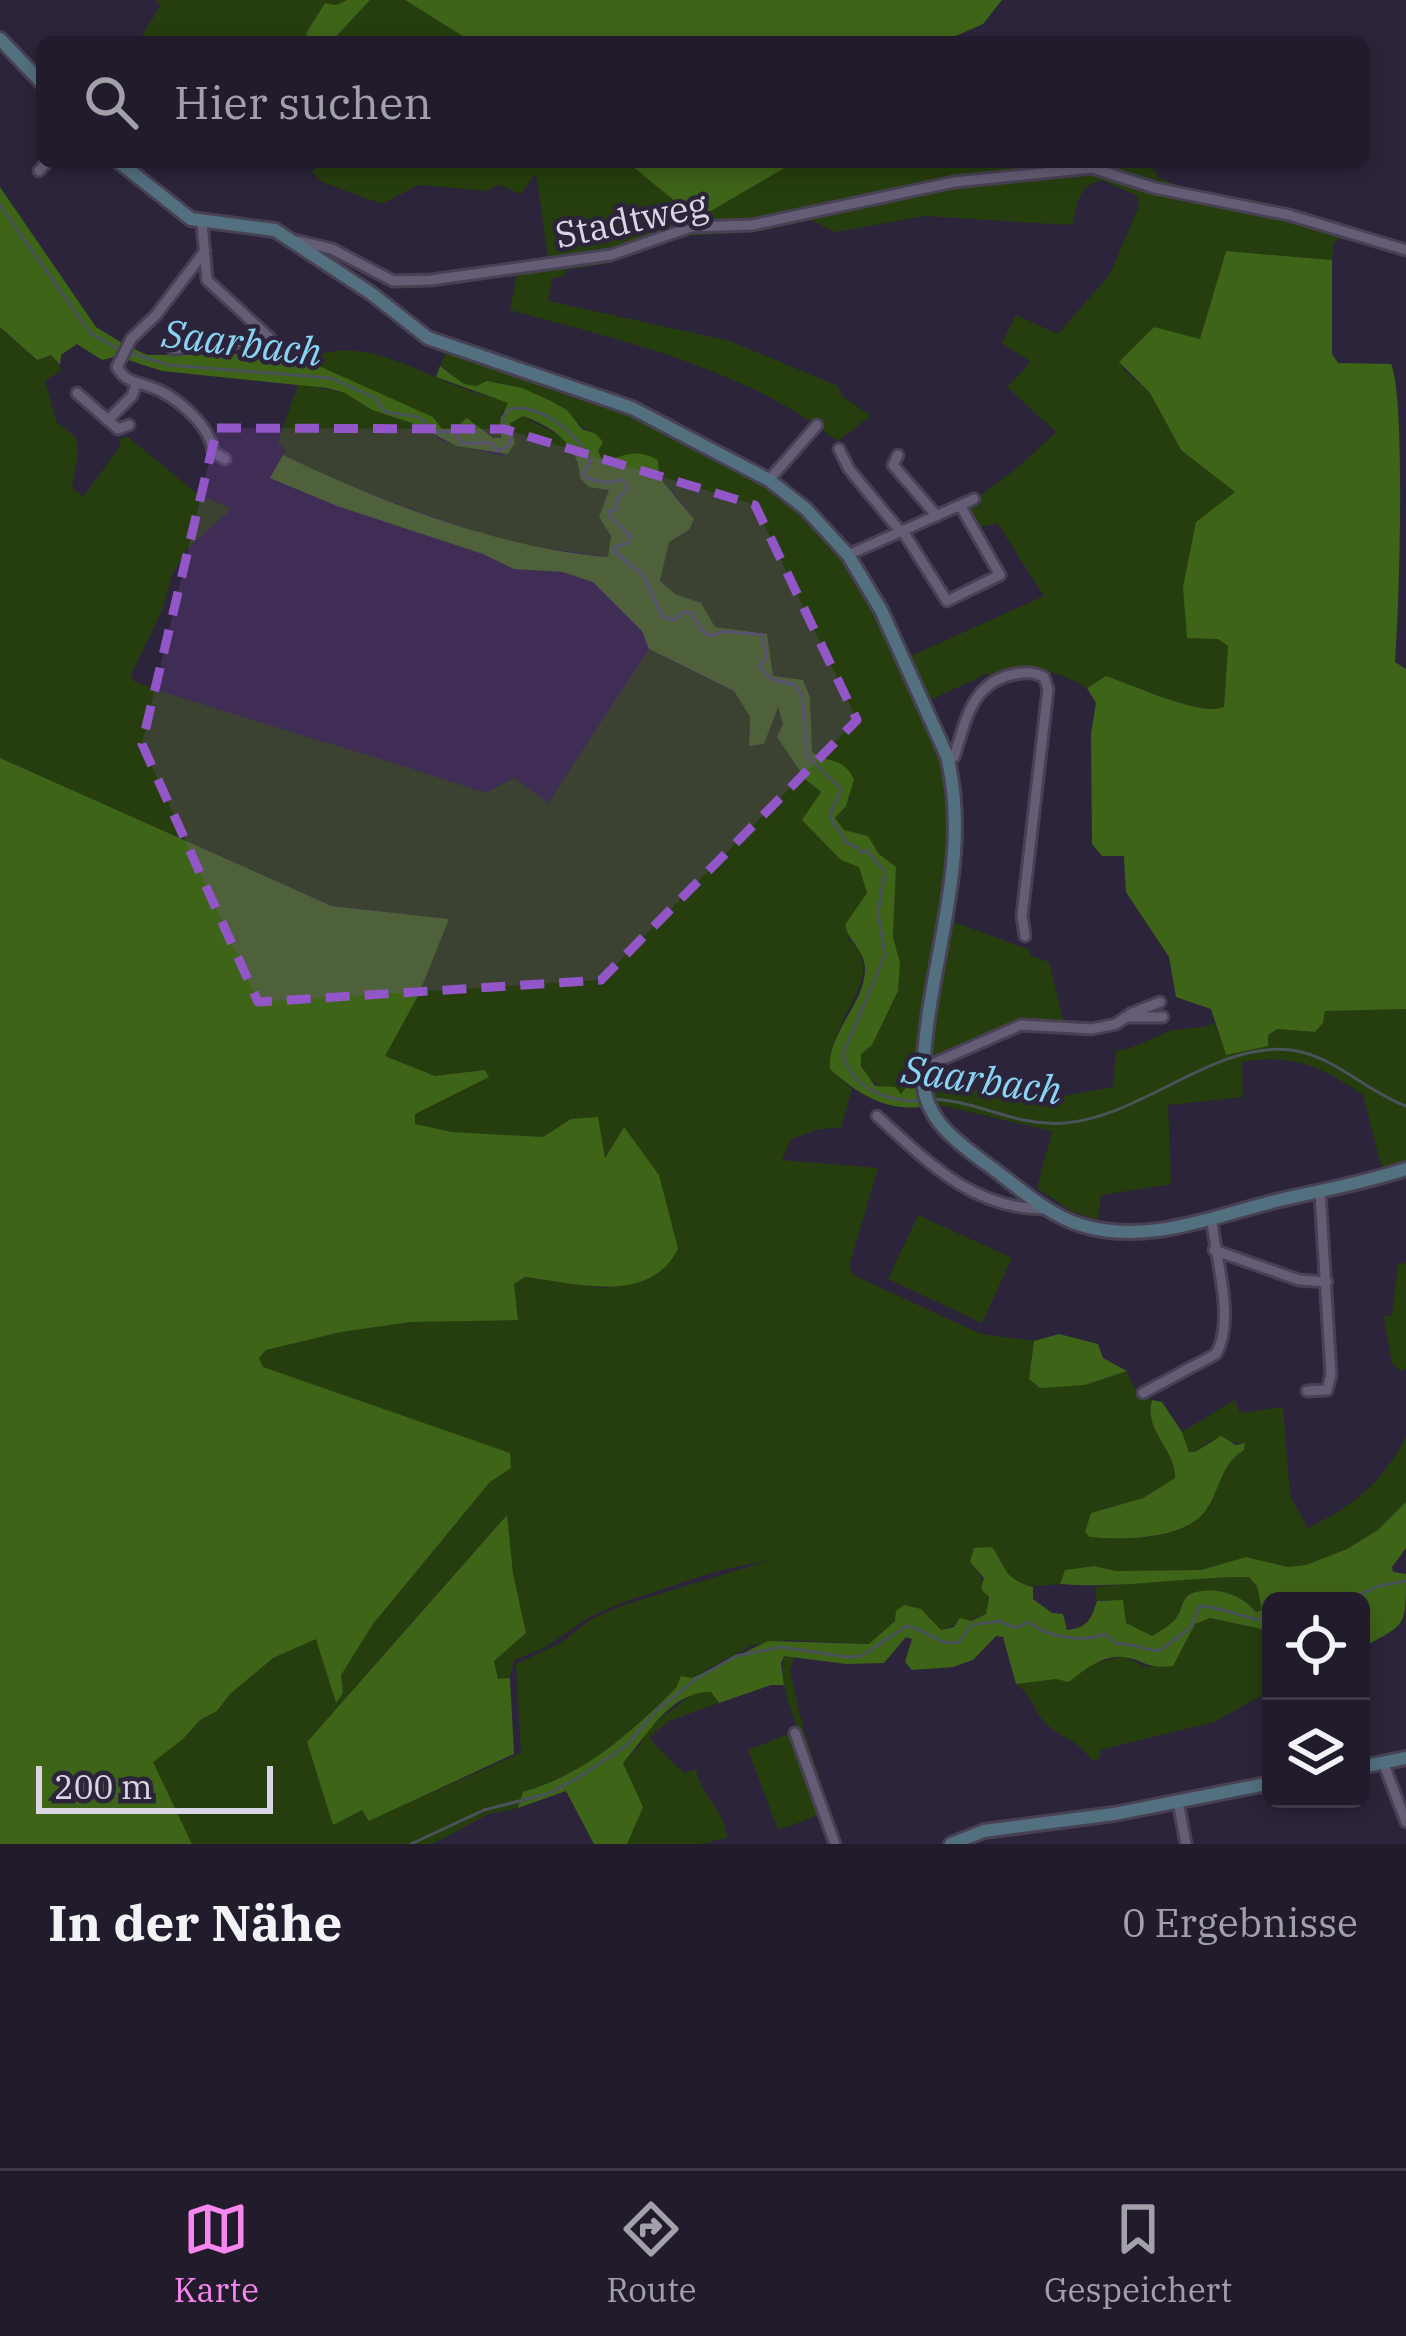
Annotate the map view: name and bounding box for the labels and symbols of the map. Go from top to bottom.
street label: Stadtweg [550,180,712,258]
water label: Saarbach [158,307,325,377]
water label: Saarbach [898,1042,1065,1115]
scale bar [36,1760,273,1813]

